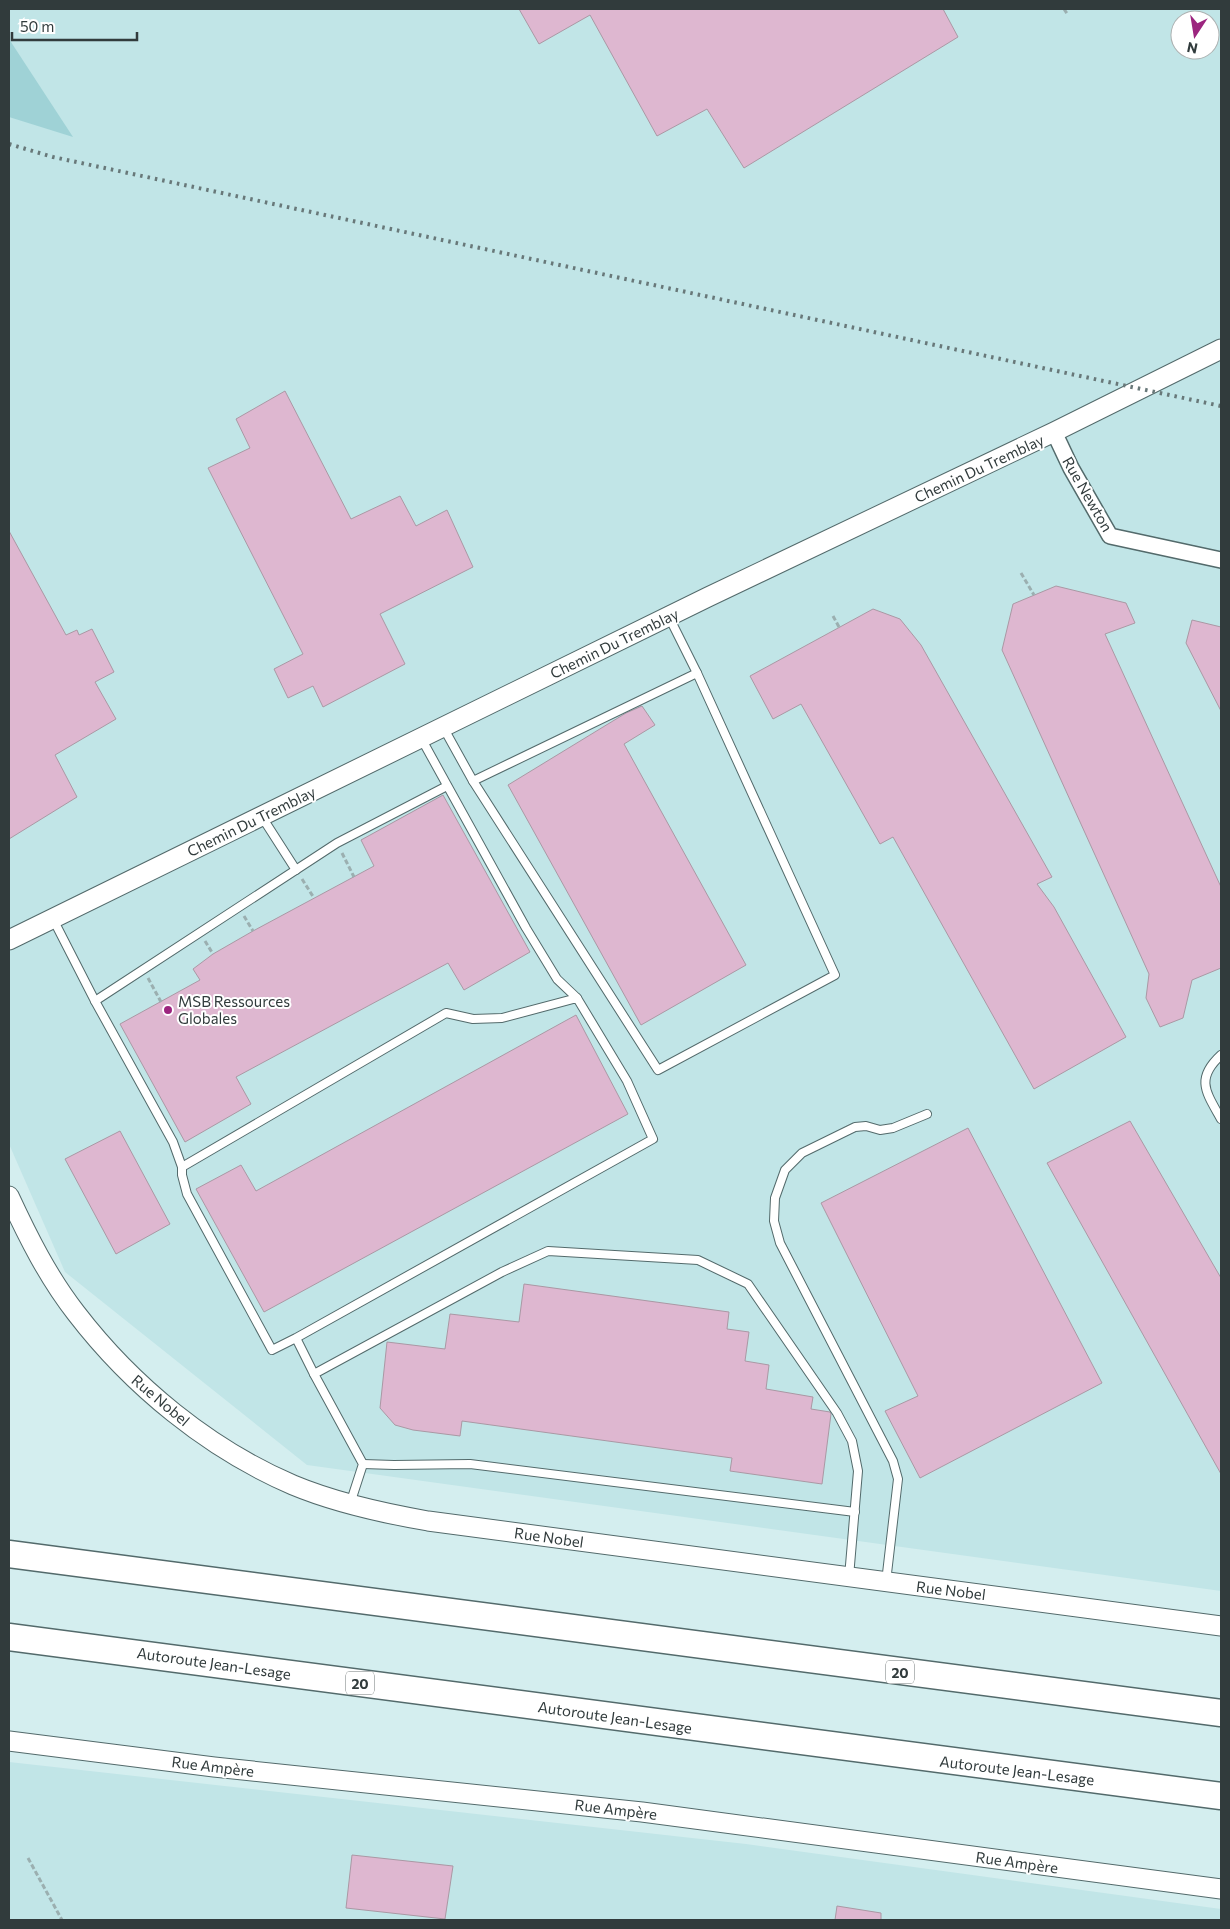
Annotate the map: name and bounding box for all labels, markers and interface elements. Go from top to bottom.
scale bar [12,10,138,42]
north arrow [1170,10,1220,60]
text: 50 m [20,17,54,35]
text: N [1185,39,1199,58]
street label: Chemin Du Tremblay [911,430,1047,506]
street label: Rue Newton [1059,453,1117,535]
street label: Chemin Du Tremblay [547,604,681,682]
street label: Chemin Du Tremblay [184,782,318,860]
place label: MSB Ressources Globales [178,992,290,1027]
marker: MSB Ressources Globales [162,1004,174,1016]
street label: Rue Nobel [128,1371,194,1429]
street label: Rue Nobel [513,1523,585,1551]
street label: Rue Nobel [915,1577,987,1603]
street label: Autoroute Jean-Lesage [136,1643,292,1683]
road number: 20 [886,1660,914,1684]
road number: 20 [346,1672,374,1695]
street label: Autoroute Jean-Lesage [537,1697,693,1737]
street label: Rue Ampère [171,1752,255,1780]
street label: Autoroute Jean-Lesage [939,1752,1095,1788]
street label: Rue Ampère [574,1795,658,1823]
street label: Rue Ampère [975,1847,1059,1877]

